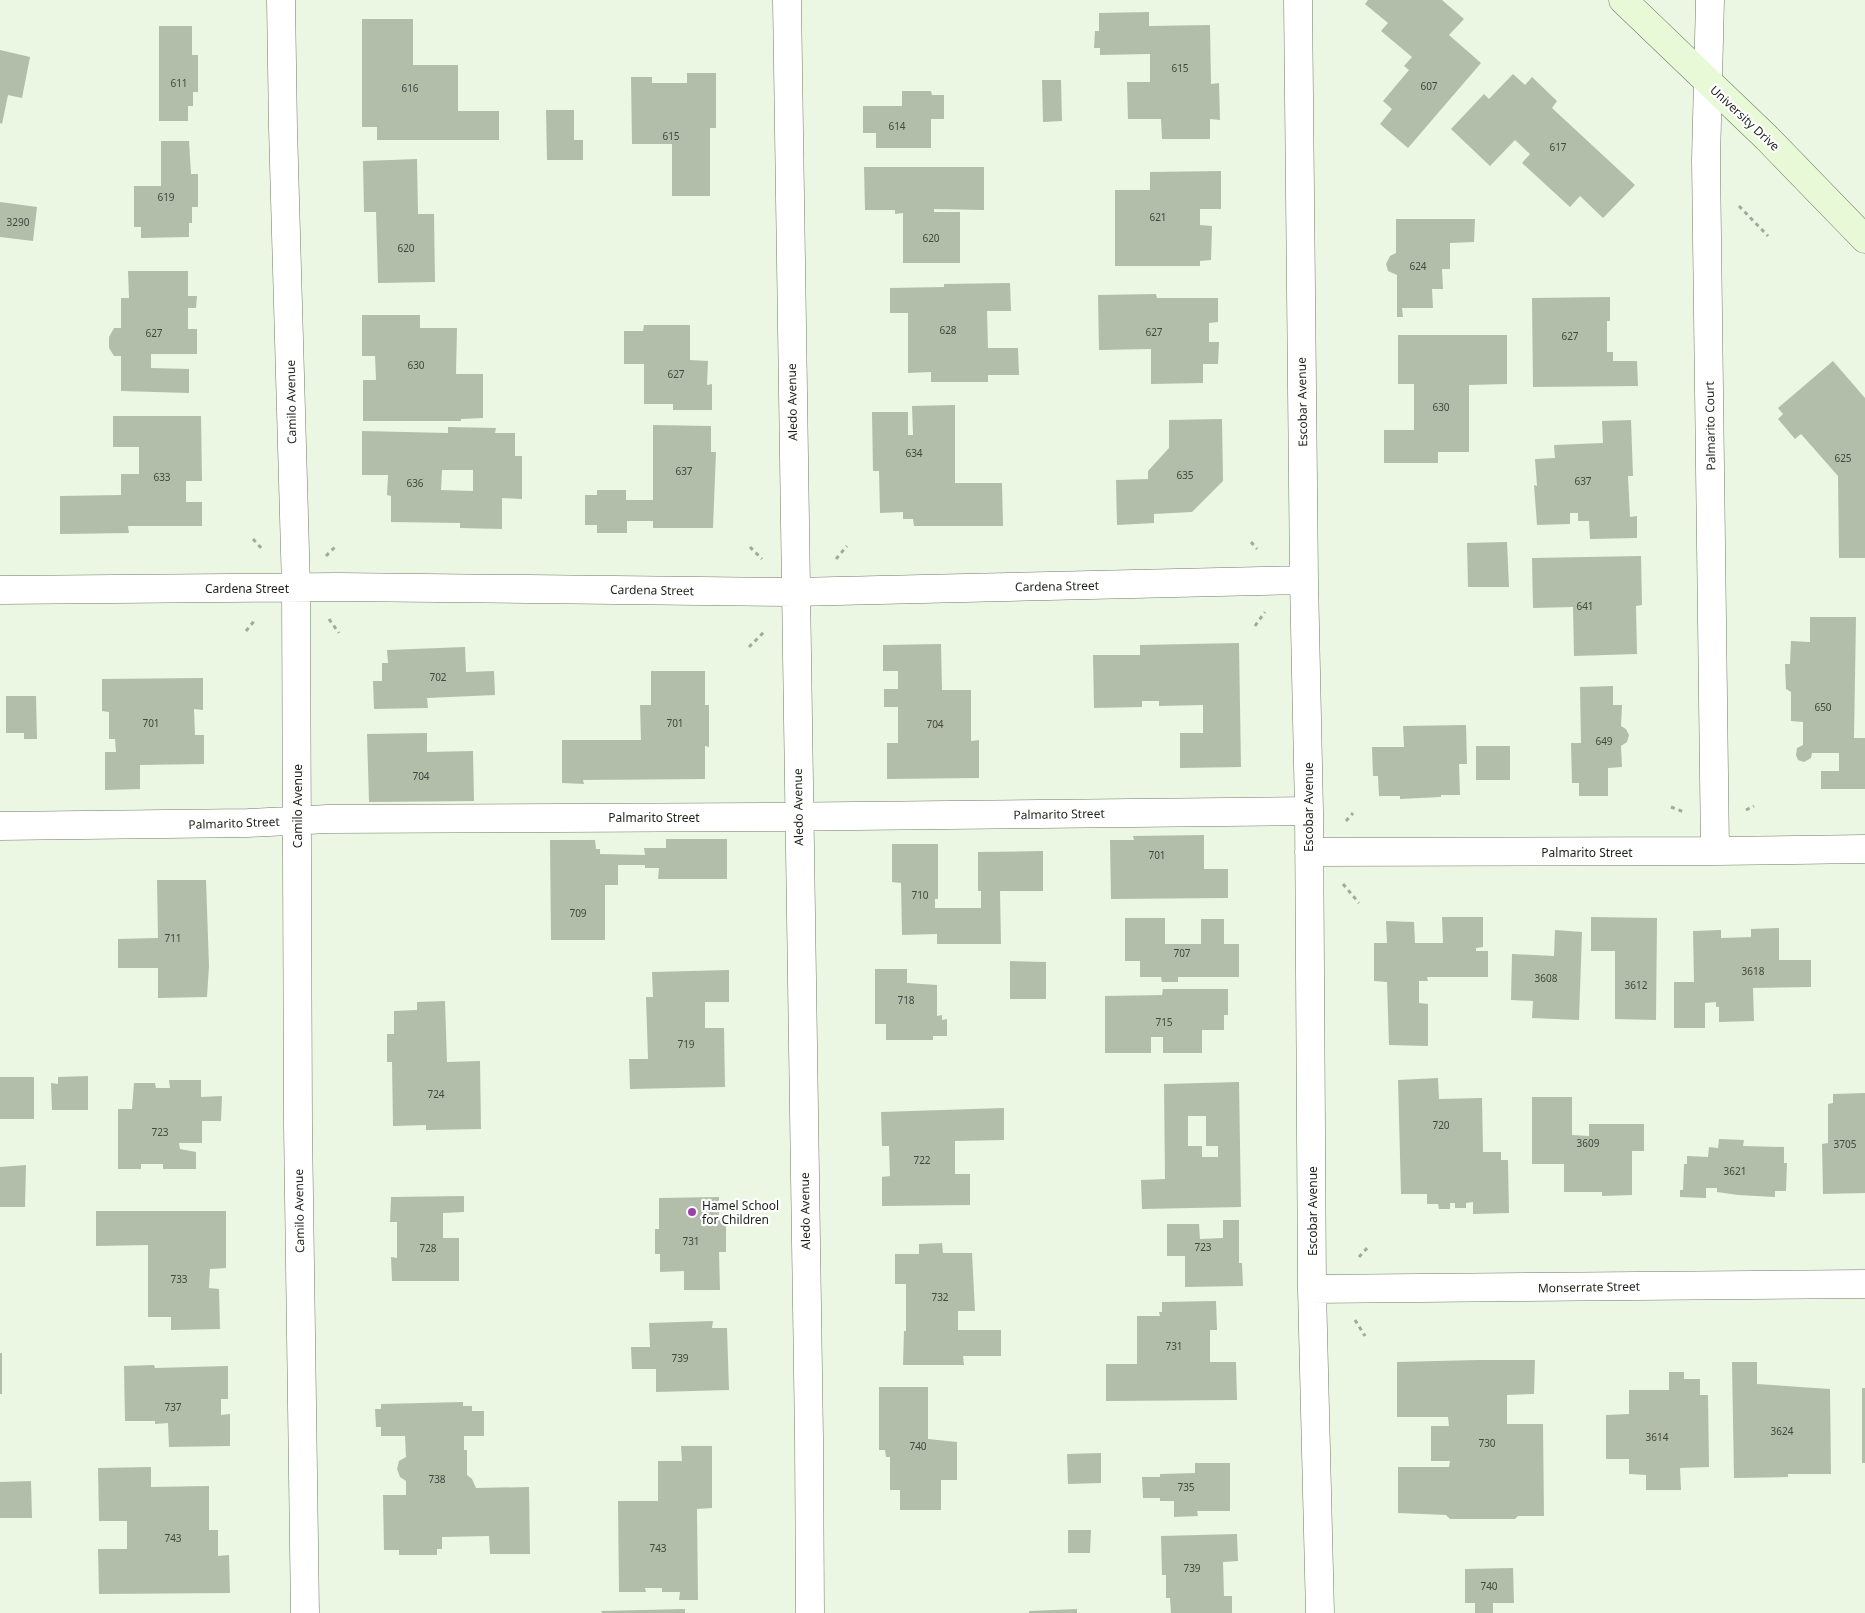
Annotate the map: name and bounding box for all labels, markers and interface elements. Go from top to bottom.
house number: 615 [1171,61,1189,75]
house number: 611 [170,76,188,90]
house number: 607 [1420,79,1438,93]
house number: 616 [401,81,419,95]
street label: University Drive [1707,81,1784,155]
house number: 614 [888,119,906,133]
house number: 615 [662,129,680,143]
house number: 617 [1549,140,1567,154]
house number: 619 [157,190,175,204]
house number: 621 [1149,210,1167,224]
house number: 3290 [7,215,30,229]
house number: 620 [922,231,940,245]
house number: 620 [397,241,415,255]
house number: 624 [1409,259,1427,273]
house number: 628 [939,323,957,337]
house number: 627 [1145,325,1163,339]
house number: 627 [145,326,163,340]
house number: 627 [1561,329,1579,343]
street label: Escobar Avenue [1293,357,1311,447]
house number: 630 [407,358,425,372]
street label: Camilo Avenue [282,360,300,444]
street label: Aledo Avenue [783,363,801,441]
house number: 627 [667,367,685,381]
street label: Palmarito Court [1701,381,1719,471]
house number: 630 [1432,400,1450,414]
house number: 634 [905,446,923,460]
house number: 625 [1834,451,1852,465]
house number: 637 [675,464,693,478]
house number: 635 [1176,468,1194,482]
house number: 633 [153,470,171,484]
house number: 637 [1574,474,1592,488]
house number: 636 [406,476,424,490]
street label: Cardena Street [1015,577,1100,595]
street label: Cardena Street [205,580,290,597]
street label: Cardena Street [610,581,695,599]
house number: 641 [1576,599,1594,613]
house number: 702 [429,670,447,684]
house number: 650 [1814,700,1832,714]
house number: 701 [142,716,160,730]
house number: 701 [666,716,684,730]
house number: 704 [926,717,944,731]
house number: 649 [1595,734,1613,748]
street label: Escobar Avenue [1300,762,1317,852]
street label: Camilo Avenue [289,764,306,848]
street label: Aledo Avenue [789,768,807,846]
house number: 704 [412,769,430,783]
street label: Palmarito Street [1013,805,1105,823]
street label: Palmarito Street [608,809,700,826]
street label: Palmarito Street [188,813,281,833]
street label: Palmarito Street [1541,844,1633,861]
house number: 701 [1148,848,1166,862]
house number: 710 [911,888,929,902]
house number: 709 [569,906,587,920]
house number: 711 [164,931,182,945]
house number: 707 [1173,946,1191,960]
house number: 3618 [1742,964,1765,978]
house number: 3608 [1535,971,1558,985]
house number: 3612 [1625,978,1648,992]
house number: 718 [897,993,915,1007]
house number: 715 [1155,1015,1173,1029]
house number: 719 [677,1037,695,1051]
house number: 724 [427,1087,445,1101]
house number: 720 [1432,1118,1450,1132]
house number: 723 [151,1125,169,1139]
house number: 3609 [1577,1136,1600,1150]
house number: 3705 [1834,1137,1857,1151]
house number: 722 [913,1153,931,1167]
house number: 3621 [1724,1164,1746,1178]
street label: Escobar Avenue [1304,1166,1321,1256]
street label: Camilo Avenue [290,1169,308,1253]
street label: Aledo Avenue [796,1172,814,1250]
place label: Hamel School for Children [702,1197,779,1228]
marker: Hamel School for Children [686,1206,698,1218]
house number: 731 [682,1234,700,1248]
house number: 723 [1194,1240,1212,1254]
house number: 728 [419,1241,437,1255]
house number: 733 [170,1272,188,1286]
street label: Monserrate Street [1538,1278,1641,1296]
house number: 732 [931,1290,949,1304]
house number: 731 [1165,1339,1183,1353]
house number: 739 [671,1351,689,1365]
house number: 737 [164,1400,182,1414]
house number: 3624 [1771,1424,1794,1438]
house number: 3614 [1646,1430,1669,1444]
house number: 730 [1478,1436,1496,1450]
house number: 740 [909,1439,927,1453]
house number: 738 [428,1472,446,1486]
house number: 735 [1177,1480,1195,1494]
house number: 743 [164,1531,182,1545]
house number: 743 [649,1541,667,1555]
house number: 739 [1183,1561,1201,1575]
house number: 740 [1480,1579,1498,1593]

